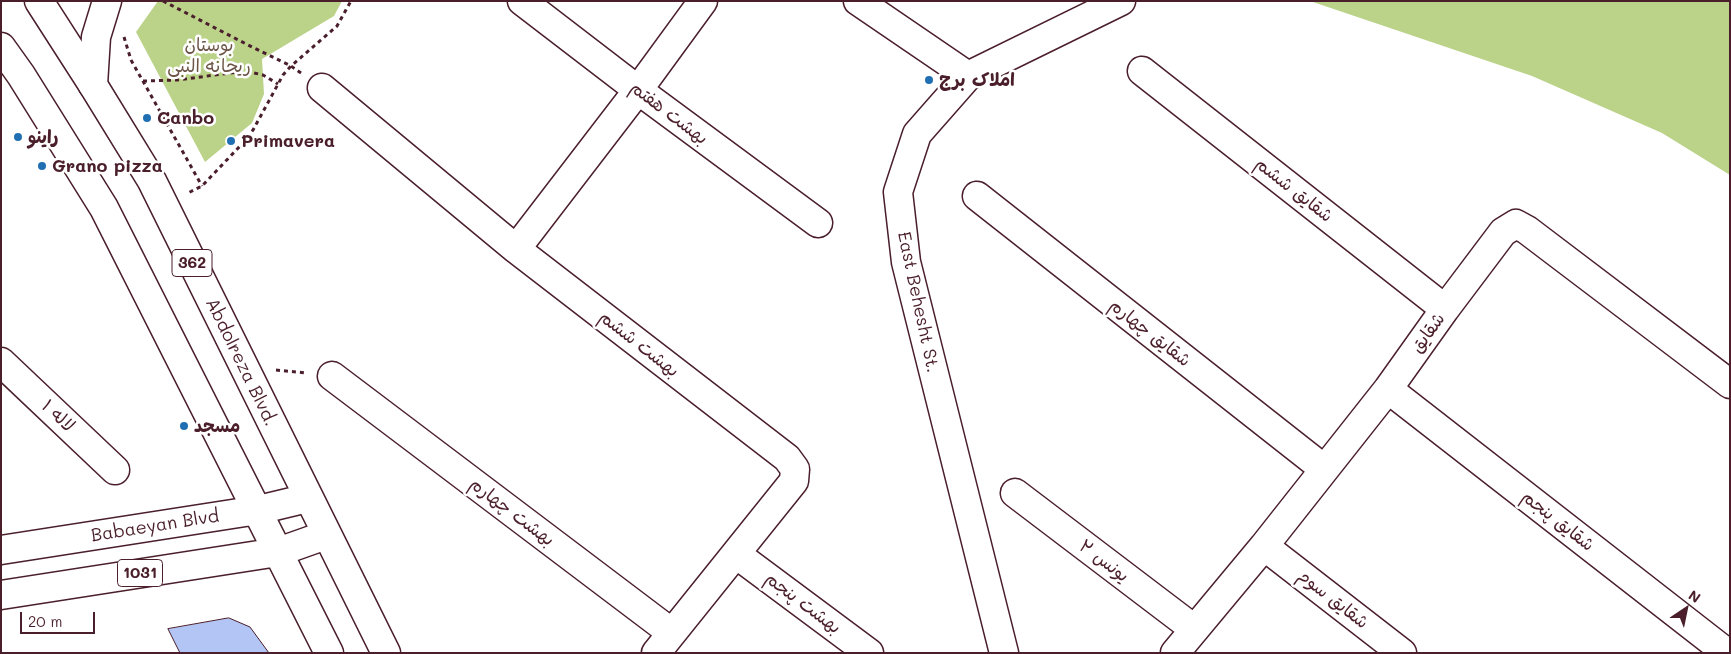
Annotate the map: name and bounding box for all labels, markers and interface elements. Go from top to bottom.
park label: بوستان ریحانه النبی [167,34,251,76]
place label: املاک برج [939,69,1015,91]
marker: املاک برج [923,74,935,86]
street label: بهشت هفتم [626,77,712,149]
place label: Canbo [157,107,214,129]
marker: Canbo [141,112,153,124]
place label: راینو [28,126,59,148]
place label: Primavera [241,130,335,152]
marker: راینو [12,131,24,143]
marker: Primavera [225,135,237,147]
street label: شقایق ششم [1251,153,1337,227]
place label: Grano pizza [52,155,163,177]
marker: Grano pizza [36,160,48,172]
street label: East Behesht St. [893,230,943,374]
road number: 362 [172,250,212,276]
street label: شقایق چهارم [1105,294,1195,372]
street label: Abdolreza Blvd. [201,295,281,429]
street label: بهشت ششم [595,306,683,382]
street label: شقایق [1406,309,1450,357]
street label: لاله ۱ [37,395,79,437]
place label: مسجد [194,415,240,437]
marker: مسجد [178,420,190,432]
street label: بهشت چهارم [465,473,559,551]
street label: شقایق پنجم [1517,486,1599,556]
street label: Babaeyan Blvd [90,505,220,547]
street label: یونس ۲ [1075,535,1133,587]
road number: 1031 [118,560,162,586]
street label: شقایق سوم [1293,565,1373,633]
street label: بهشت پنجم [761,567,845,639]
north arrow [1661,584,1711,634]
text: N [1685,585,1704,607]
scale bar [22,602,98,634]
text: 20 m [28,611,62,631]

